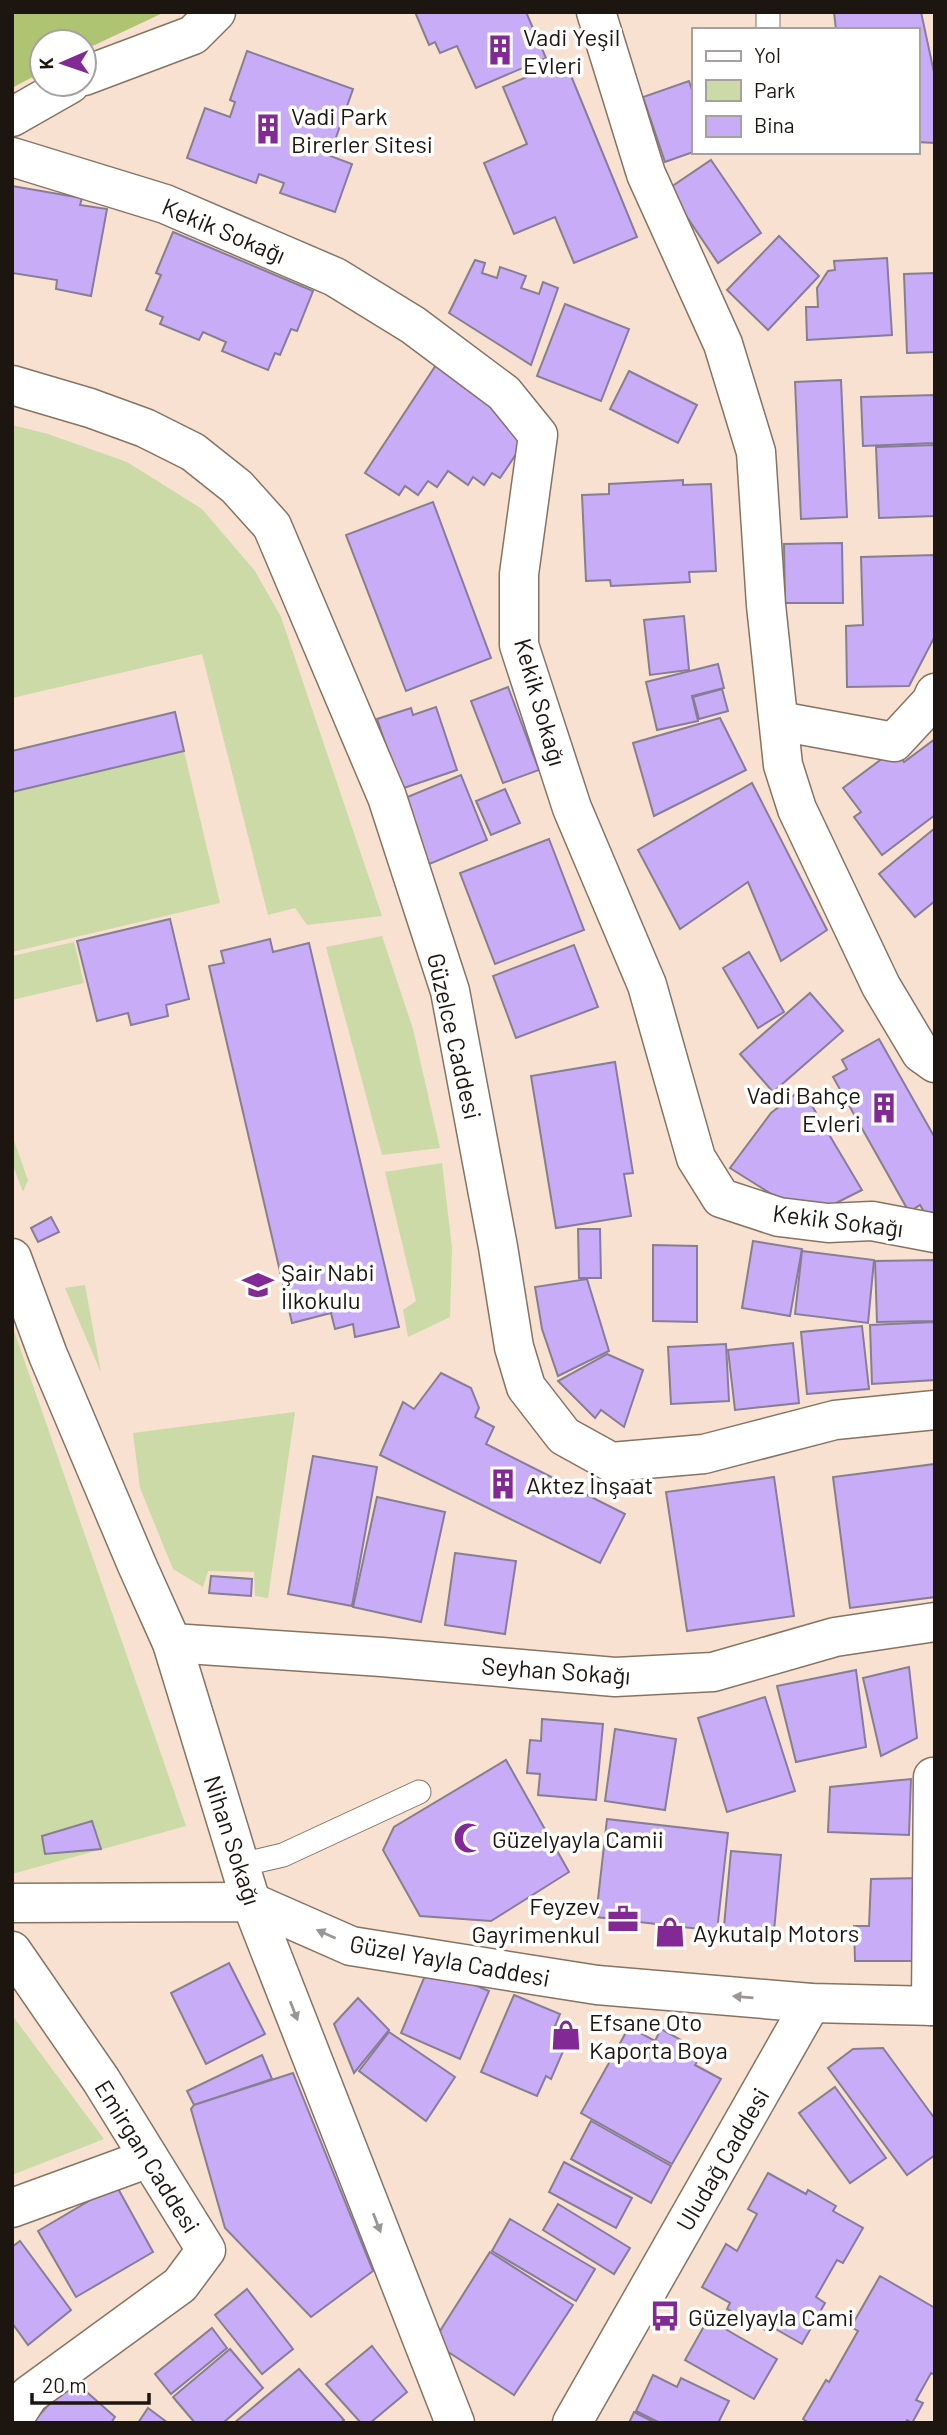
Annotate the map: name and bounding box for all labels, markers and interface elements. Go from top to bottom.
place label: Vadi Yeşil Evleri [523,22,620,79]
north arrow [28,28,98,98]
legend [692,28,919,154]
building icon: Vadi Yeşil Evleri [483,33,517,67]
text: Yol [754,42,781,67]
text: K [34,57,57,70]
text: Park [754,77,795,102]
place label: Vadi Park Birerler Sitesi [291,101,433,158]
building icon: Vadi Park Birerler Sitesi [251,112,285,146]
text: Bina [754,112,795,137]
street label: Kekik Sokağı [158,191,290,269]
street label: Kekik Sokağı [509,635,573,769]
street label: Güzelce Caddesi [422,950,488,1122]
place label: Vadi Bahçe Evleri [747,1080,861,1137]
building icon: Vadi Bahçe Evleri [867,1091,901,1125]
street label: Kekik Sokağı [771,1198,905,1242]
place label: Şair Nabi İlkokulu [281,1257,375,1314]
school or university icon: Şair Nabi İlkokulu [241,1268,275,1302]
building icon: Aktez İnşaat [486,1467,520,1501]
place label: Aktez İnşaat [526,1470,653,1499]
street label: Seyhan Sokağı [480,1650,632,1690]
street label: Nihan Sokağı [198,1772,268,1908]
mosque icon: Güzelyayla Camii [452,1821,486,1855]
place label: Güzelyayla Camii [492,1824,664,1853]
place label: Feyzev Gayrimenkul [472,1891,600,1948]
office icon: Feyzev Gayrimenkul [606,1902,640,1936]
shop icon: Aykutalp Motors [653,1915,687,1949]
place label: Aykutalp Motors [693,1918,859,1947]
one-way arrow [315,1928,336,1939]
street label: Güzel Yayla Caddesi [348,1928,552,1992]
one-way arrow [732,1991,754,2002]
one-way arrow [288,2000,299,2021]
place label: Efsane Oto Kaporta Boya [589,2007,728,2064]
shop icon: Efsane Oto Kaporta Boya [549,2018,583,2052]
street label: Emirgan Caddesi [89,2074,207,2238]
street label: Uludağ Caddesi [669,2082,775,2236]
one-way arrow [371,2212,382,2233]
bus stop icon: Güzelyayla Cami [648,2299,682,2333]
place label: Güzelyayla Cami [688,2302,854,2331]
scale bar [32,2362,149,2406]
text: 20 m [42,2372,87,2397]

